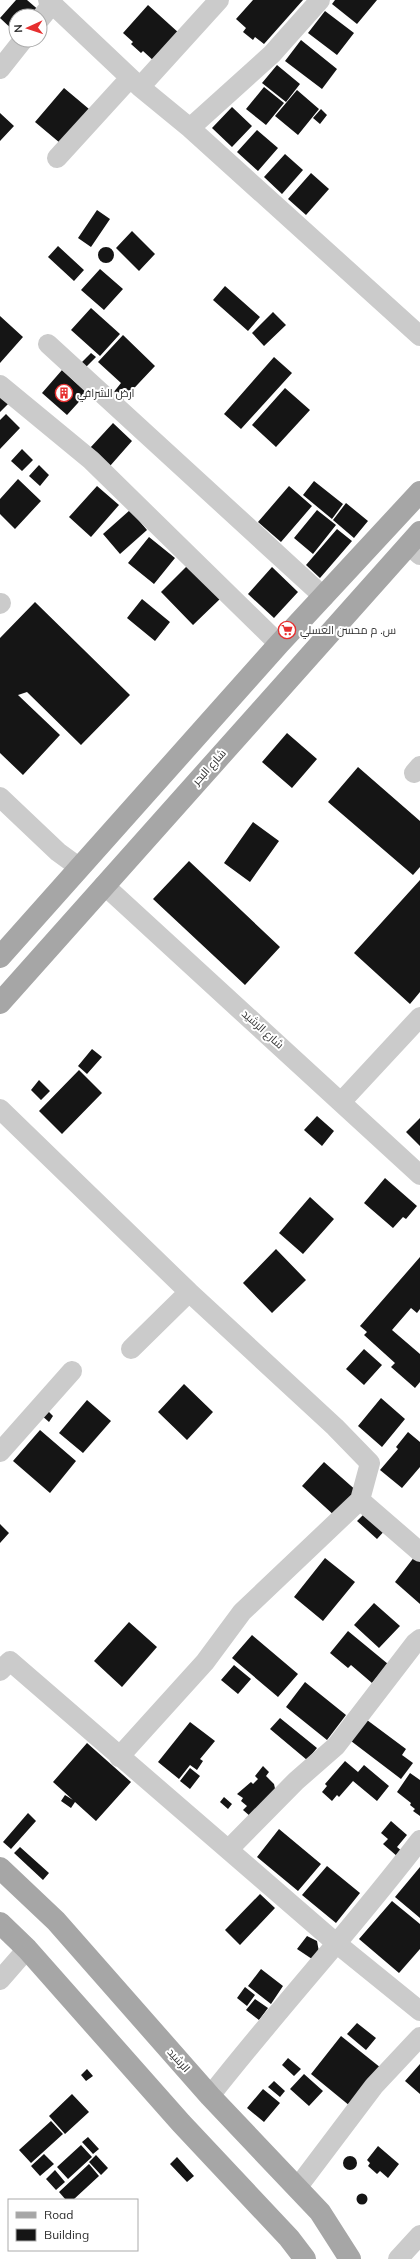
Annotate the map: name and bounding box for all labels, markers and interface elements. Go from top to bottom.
north arrow [8,8,48,48]
text: N [11,24,25,33]
building icon: ارض الشرافي [54,383,74,403]
place label: ارض الشرافي [77,386,135,402]
supermarket icon: س. م محسن العسلي [277,620,297,640]
place label: س. م محسن العسلي [300,623,396,639]
street label: شارع البحر [189,746,229,789]
street label: شارع الرشيد [238,1007,287,1052]
street label: الرشيد [165,2045,193,2075]
legend [8,2199,138,2251]
text: Road [44,2207,73,2222]
text: Building [44,2227,89,2242]

